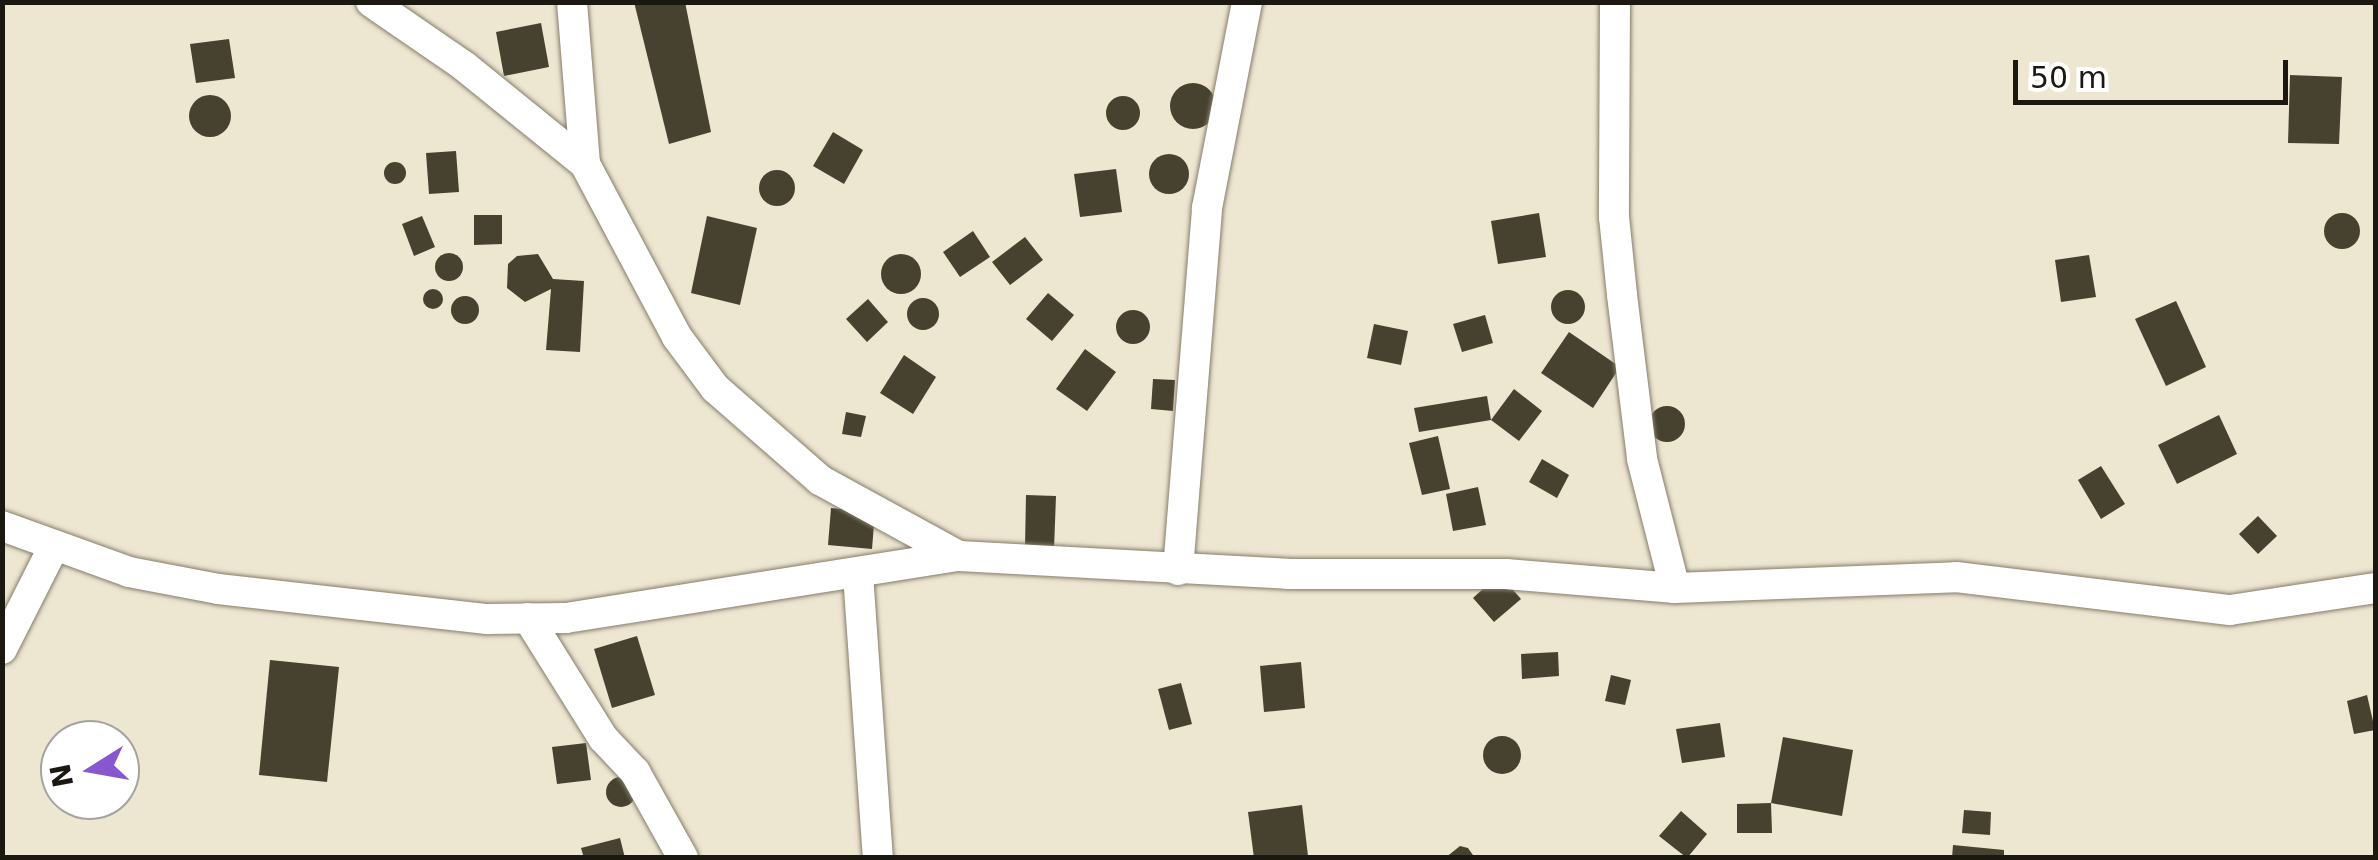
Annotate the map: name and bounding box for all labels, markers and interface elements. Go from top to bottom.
scale bar [2018,40,2293,102]
text: 50 m [2030,60,2107,95]
north arrow [40,720,140,820]
text: N [44,761,80,790]

